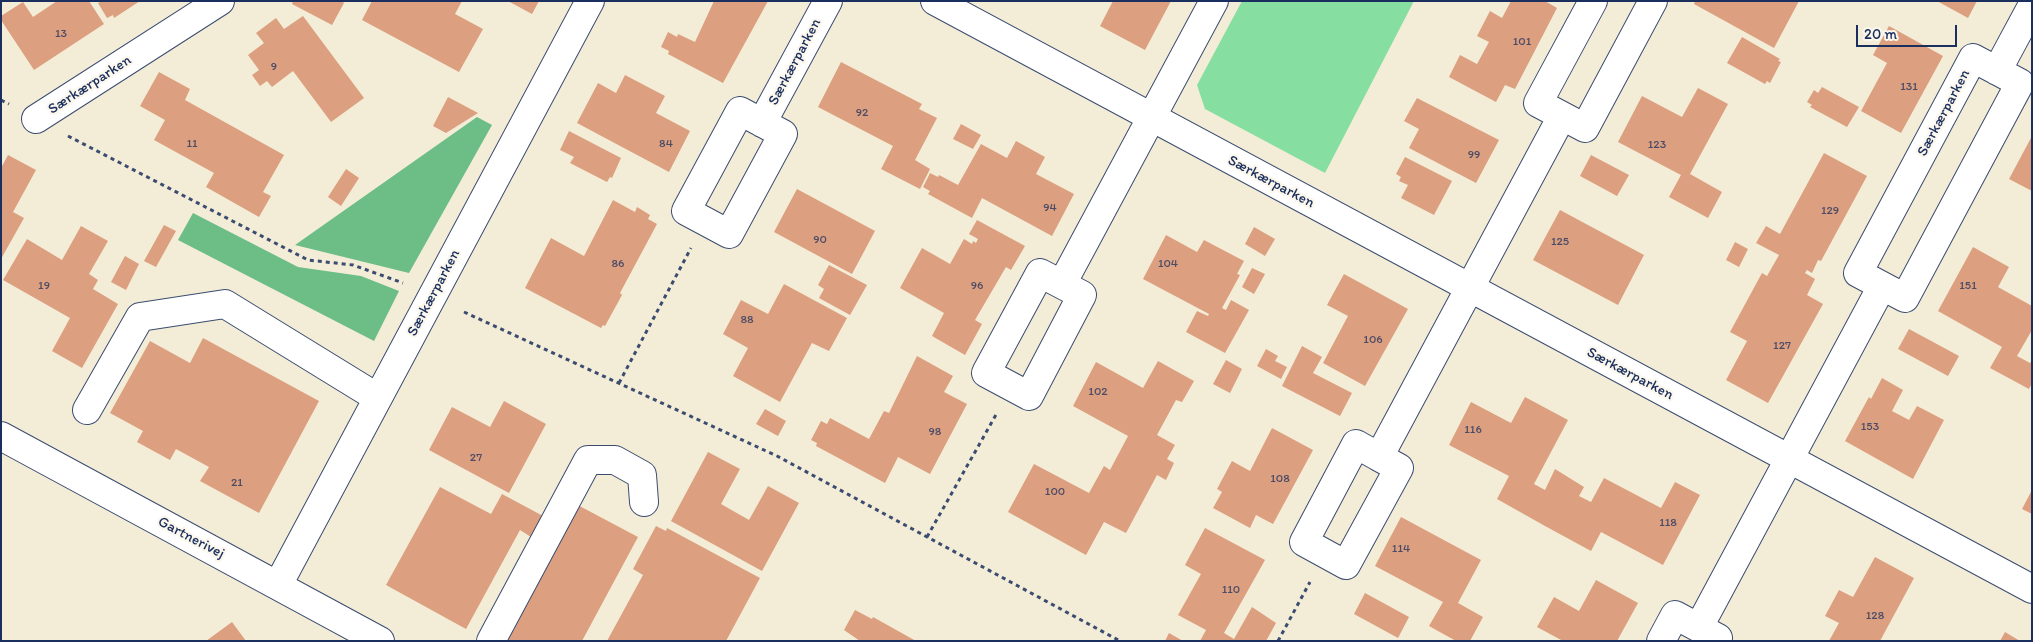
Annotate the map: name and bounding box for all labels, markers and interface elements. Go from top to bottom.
scale bar [1858,15,1959,47]
street label: Særkærparken [765,16,825,108]
text: 20 m [1864,25,1897,43]
house number: 13 [55,27,67,41]
house number: 101 [1513,35,1531,49]
street label: Særkærparken [45,51,135,119]
house number: 9 [271,60,277,74]
street label: Særkærparken [1914,67,1974,159]
house number: 131 [1900,80,1918,94]
house number: 92 [856,106,868,120]
house number: 11 [186,137,198,151]
house number: 84 [659,137,673,151]
house number: 123 [1648,138,1666,152]
house number: 99 [1468,148,1480,162]
street label: Særkærparken [1225,152,1317,212]
house number: 94 [1043,201,1057,215]
house number: 129 [1821,204,1839,218]
house number: 90 [813,233,827,247]
house number: 125 [1551,235,1569,249]
street label: Særkærparken [404,247,464,339]
house number: 86 [612,257,624,271]
house number: 104 [1158,257,1178,271]
house number: 19 [38,279,50,293]
house number: 96 [971,279,983,293]
house number: 151 [1959,279,1977,293]
house number: 88 [740,313,754,327]
house number: 106 [1363,333,1383,347]
house number: 127 [1773,339,1791,353]
street label: Særkærparken [1584,344,1676,404]
house number: 102 [1088,385,1108,399]
house number: 153 [1861,420,1879,434]
house number: 116 [1464,423,1482,437]
house number: 98 [929,425,941,439]
house number: 27 [470,451,482,465]
house number: 108 [1270,472,1290,486]
house number: 21 [231,476,243,490]
house number: 100 [1045,485,1065,499]
street label: Gartnerivej [155,513,227,563]
house number: 118 [1659,516,1677,530]
house number: 114 [1392,542,1410,556]
house number: 110 [1222,583,1240,597]
house number: 128 [1866,609,1884,623]

